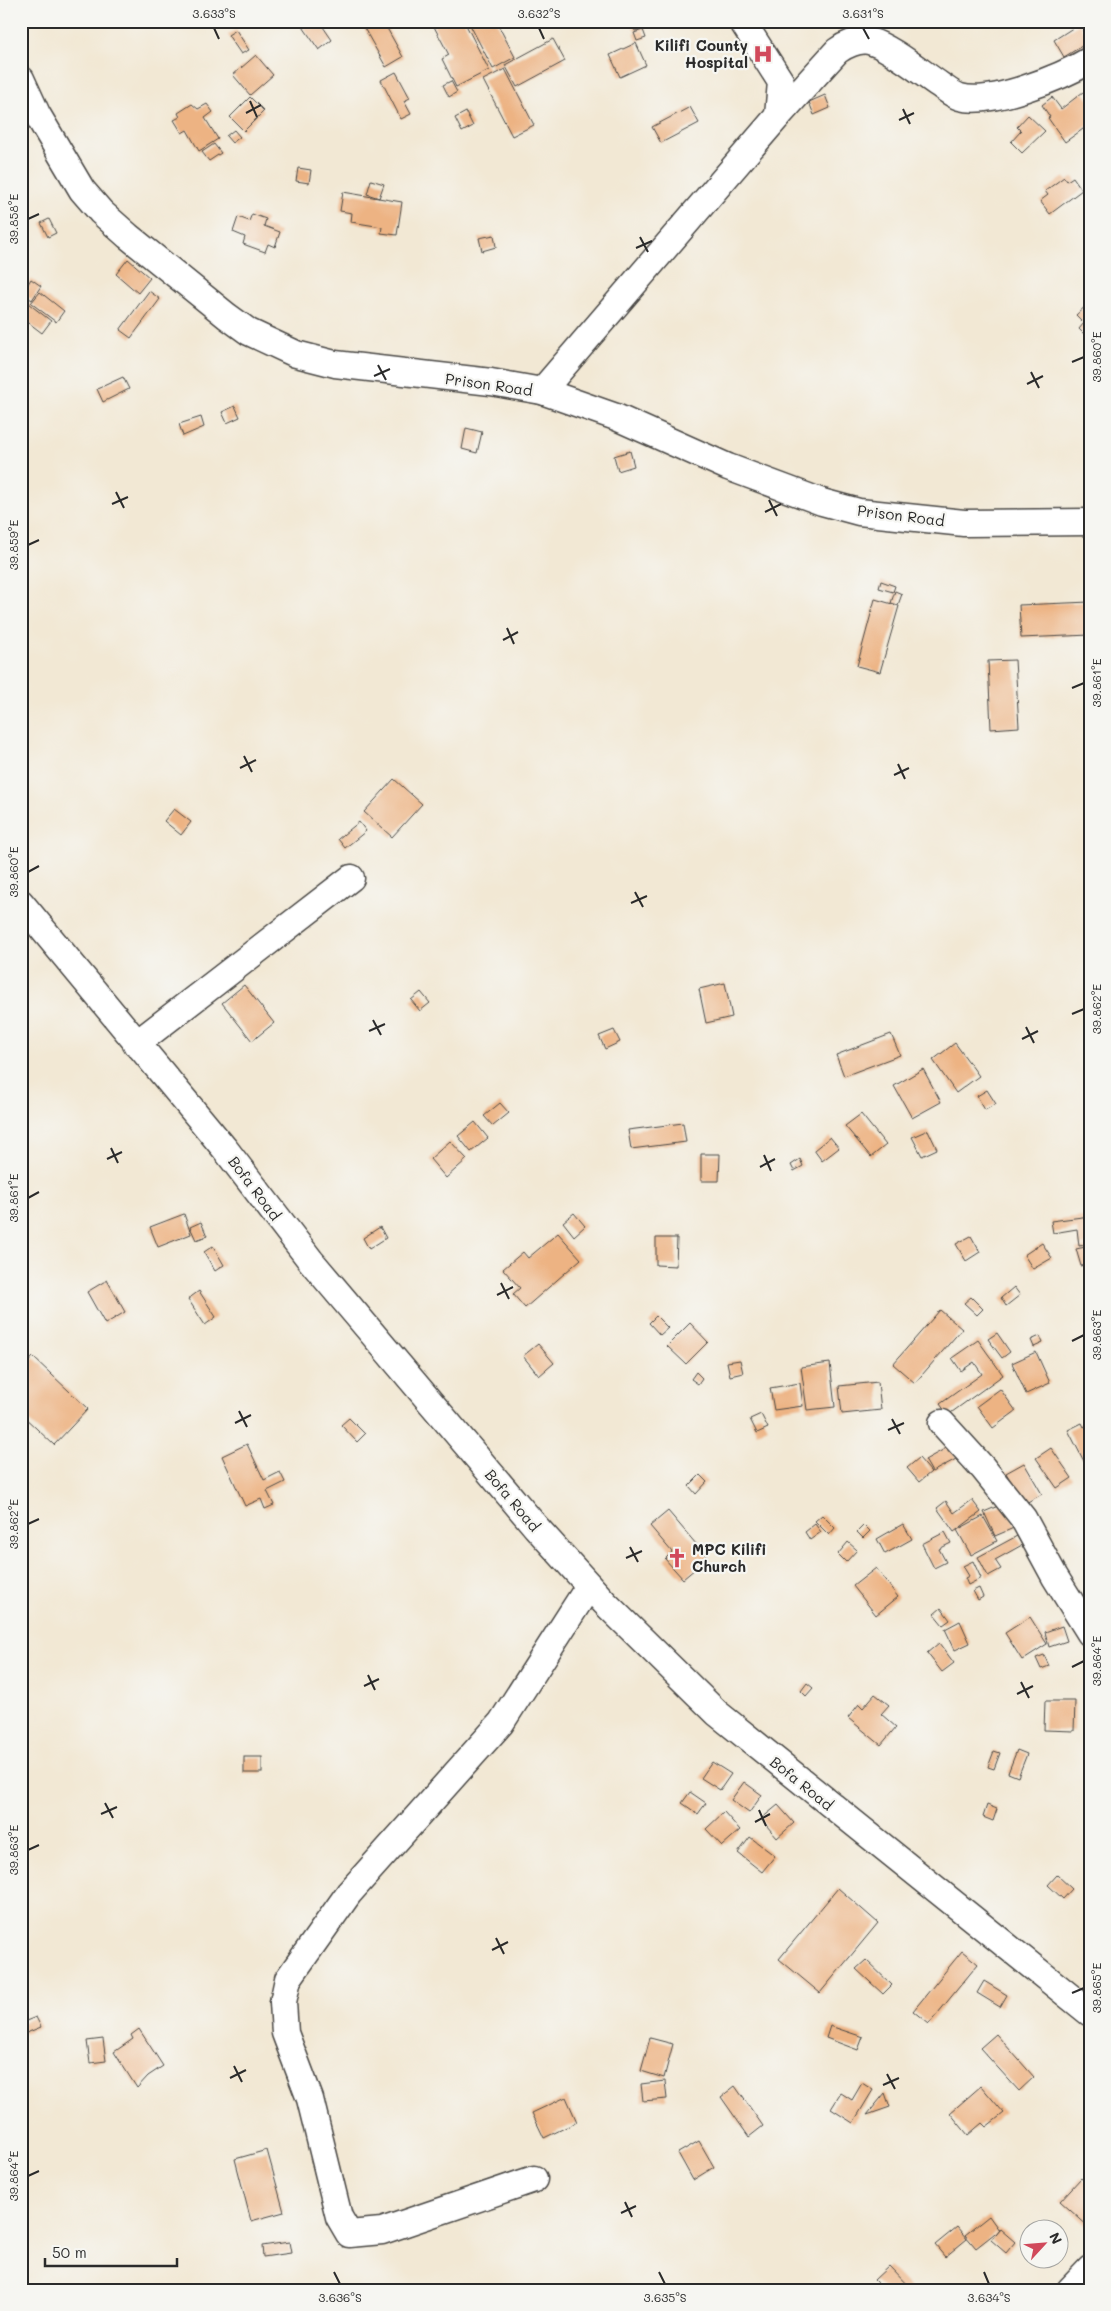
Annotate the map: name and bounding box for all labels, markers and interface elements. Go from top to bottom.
text: 3.633°S [192,5,236,21]
text: 3.632°S [518,5,561,21]
text: 3.631°S [842,5,884,21]
place label: Kilifi County Hospital [655,35,748,72]
hospital icon: Kilifi County Hospital [752,43,774,65]
text: 39.858°E [5,194,21,244]
text: 39.860°E [1088,331,1104,383]
street label: Prison Road [444,368,534,400]
street label: Prison Road [856,500,946,530]
text: 39.859°E [5,520,21,570]
text: 39.861°E [1088,658,1104,708]
text: 39.860°E [5,846,21,898]
text: 39.862°E [1088,984,1104,1034]
street label: Bofa Road [224,1152,286,1224]
text: 39.861°E [5,1173,21,1223]
text: 39.863°E [1088,1310,1104,1360]
street label: Bofa Road [481,1465,545,1535]
text: 39.862°E [5,1499,21,1549]
place label: MPC Kilifi Church [692,1539,766,1576]
church icon: MPC Kilifi Church [666,1547,688,1569]
text: 39.864°E [1088,1636,1104,1686]
street label: Bofa Road [766,1751,838,1815]
text: 39.863°E [5,1825,21,1875]
text: 39.865°E [1088,1963,1104,2013]
text: 39.864°E [5,2151,21,2201]
north arrow [1018,2218,1068,2268]
text: N [1045,2229,1067,2247]
scale bar [45,2236,178,2268]
text: 50 m [52,2242,87,2262]
text: 3.636°S [318,2289,362,2305]
text: 3.635°S [643,2289,687,2305]
text: 3.634°S [967,2289,1011,2305]

